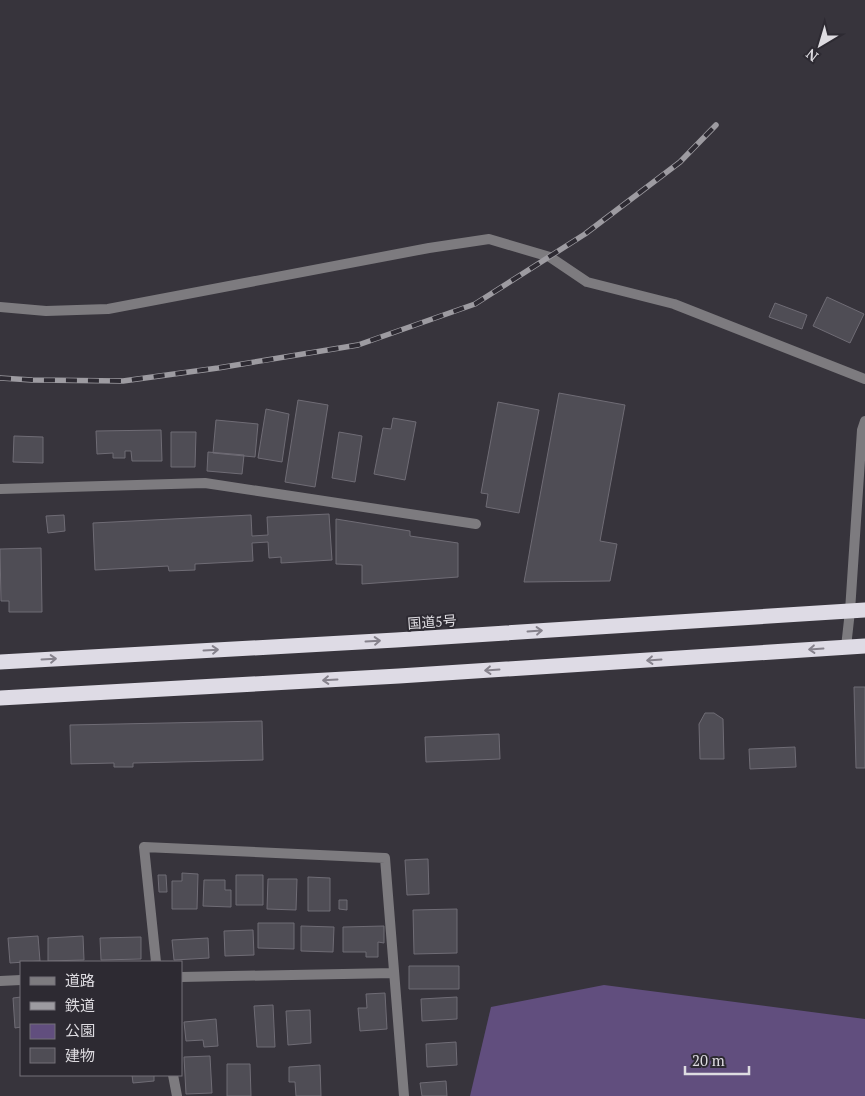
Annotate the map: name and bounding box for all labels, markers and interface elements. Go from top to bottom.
north arrow [795,20,845,70]
text: N [801,45,822,66]
street label: 国道5号 [407,610,457,633]
one-way arrow [527,627,543,636]
one-way arrow [365,637,381,646]
one-way arrow [809,645,825,654]
one-way arrow [203,646,219,655]
one-way arrow [40,655,56,664]
one-way arrow [646,655,662,664]
one-way arrow [484,666,500,675]
one-way arrow [322,676,338,685]
legend [20,961,182,1076]
text: 道路 [65,970,95,990]
text: 鉄道 [65,995,95,1015]
text: 公園 [65,1020,95,1040]
scale bar [685,1044,749,1076]
text: 建物 [65,1045,95,1065]
text: 20 m [692,1050,725,1070]

